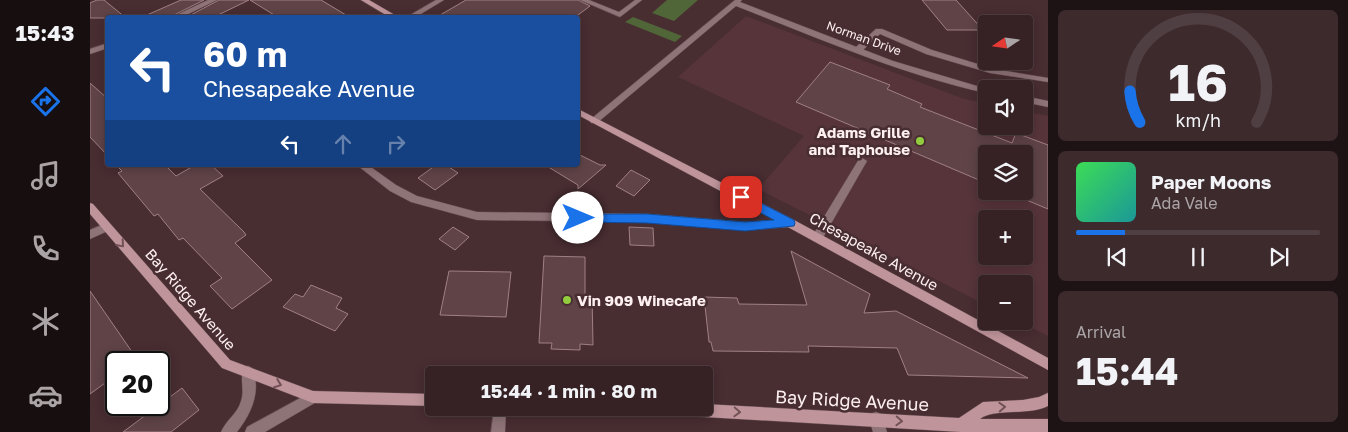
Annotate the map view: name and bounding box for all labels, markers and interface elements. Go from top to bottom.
north arrow [978,15,1032,70]
map controls [978,15,1033,330]
street label: Norman Drive [825,18,903,58]
text: 15:43 [16,19,74,46]
text: 60 m [203,33,287,75]
icon: left [120,35,185,100]
text: 16 [1168,50,1228,112]
text: Chesapeake Avenue [203,75,415,102]
button: sound [978,80,1033,135]
icon: directions [28,84,63,119]
text: km/h [1175,109,1221,131]
place label: Adams Grille and Taphouse [809,123,910,158]
icon: left [276,130,304,158]
icon: ahead [329,130,357,158]
icon: right [382,130,410,158]
marker: Adams Grille and Taphouse [914,135,926,147]
button: layers [978,145,1033,200]
icon: music [28,158,63,193]
text: Paper Moons [1151,170,1271,193]
pin [720,176,762,218]
icon: arrive [727,183,755,211]
position arrow [551,191,603,243]
text: Ada Vale [1151,193,1217,213]
street label: Chesapeake Avenue [806,208,942,294]
button: + [978,210,1033,265]
icon: phone [28,231,63,266]
one-way arrow [115,239,124,248]
icon: previous [1103,243,1131,271]
icon: pause [1184,243,1212,271]
icon: next [1265,243,1293,271]
street label: Bay Ridge Avenue [142,245,240,354]
button: − [978,275,1033,330]
place label: Vin 909 Winecafe [577,291,706,309]
marker: Vin 909 Winecafe [561,294,573,306]
icon: climate [28,304,63,339]
text: Arrival [1076,322,1126,342]
text: 15:44 [1076,348,1178,393]
speed limit sign: 20 [105,351,170,416]
icon: car [28,378,63,413]
one-way arrow [274,378,282,388]
text: 15:44 · 1 min · 80 m [481,379,657,402]
street label: Bay Ridge Avenue [774,385,930,415]
one-way arrow [999,401,1007,412]
one-way arrow [734,407,741,417]
one-way arrow [895,415,903,426]

